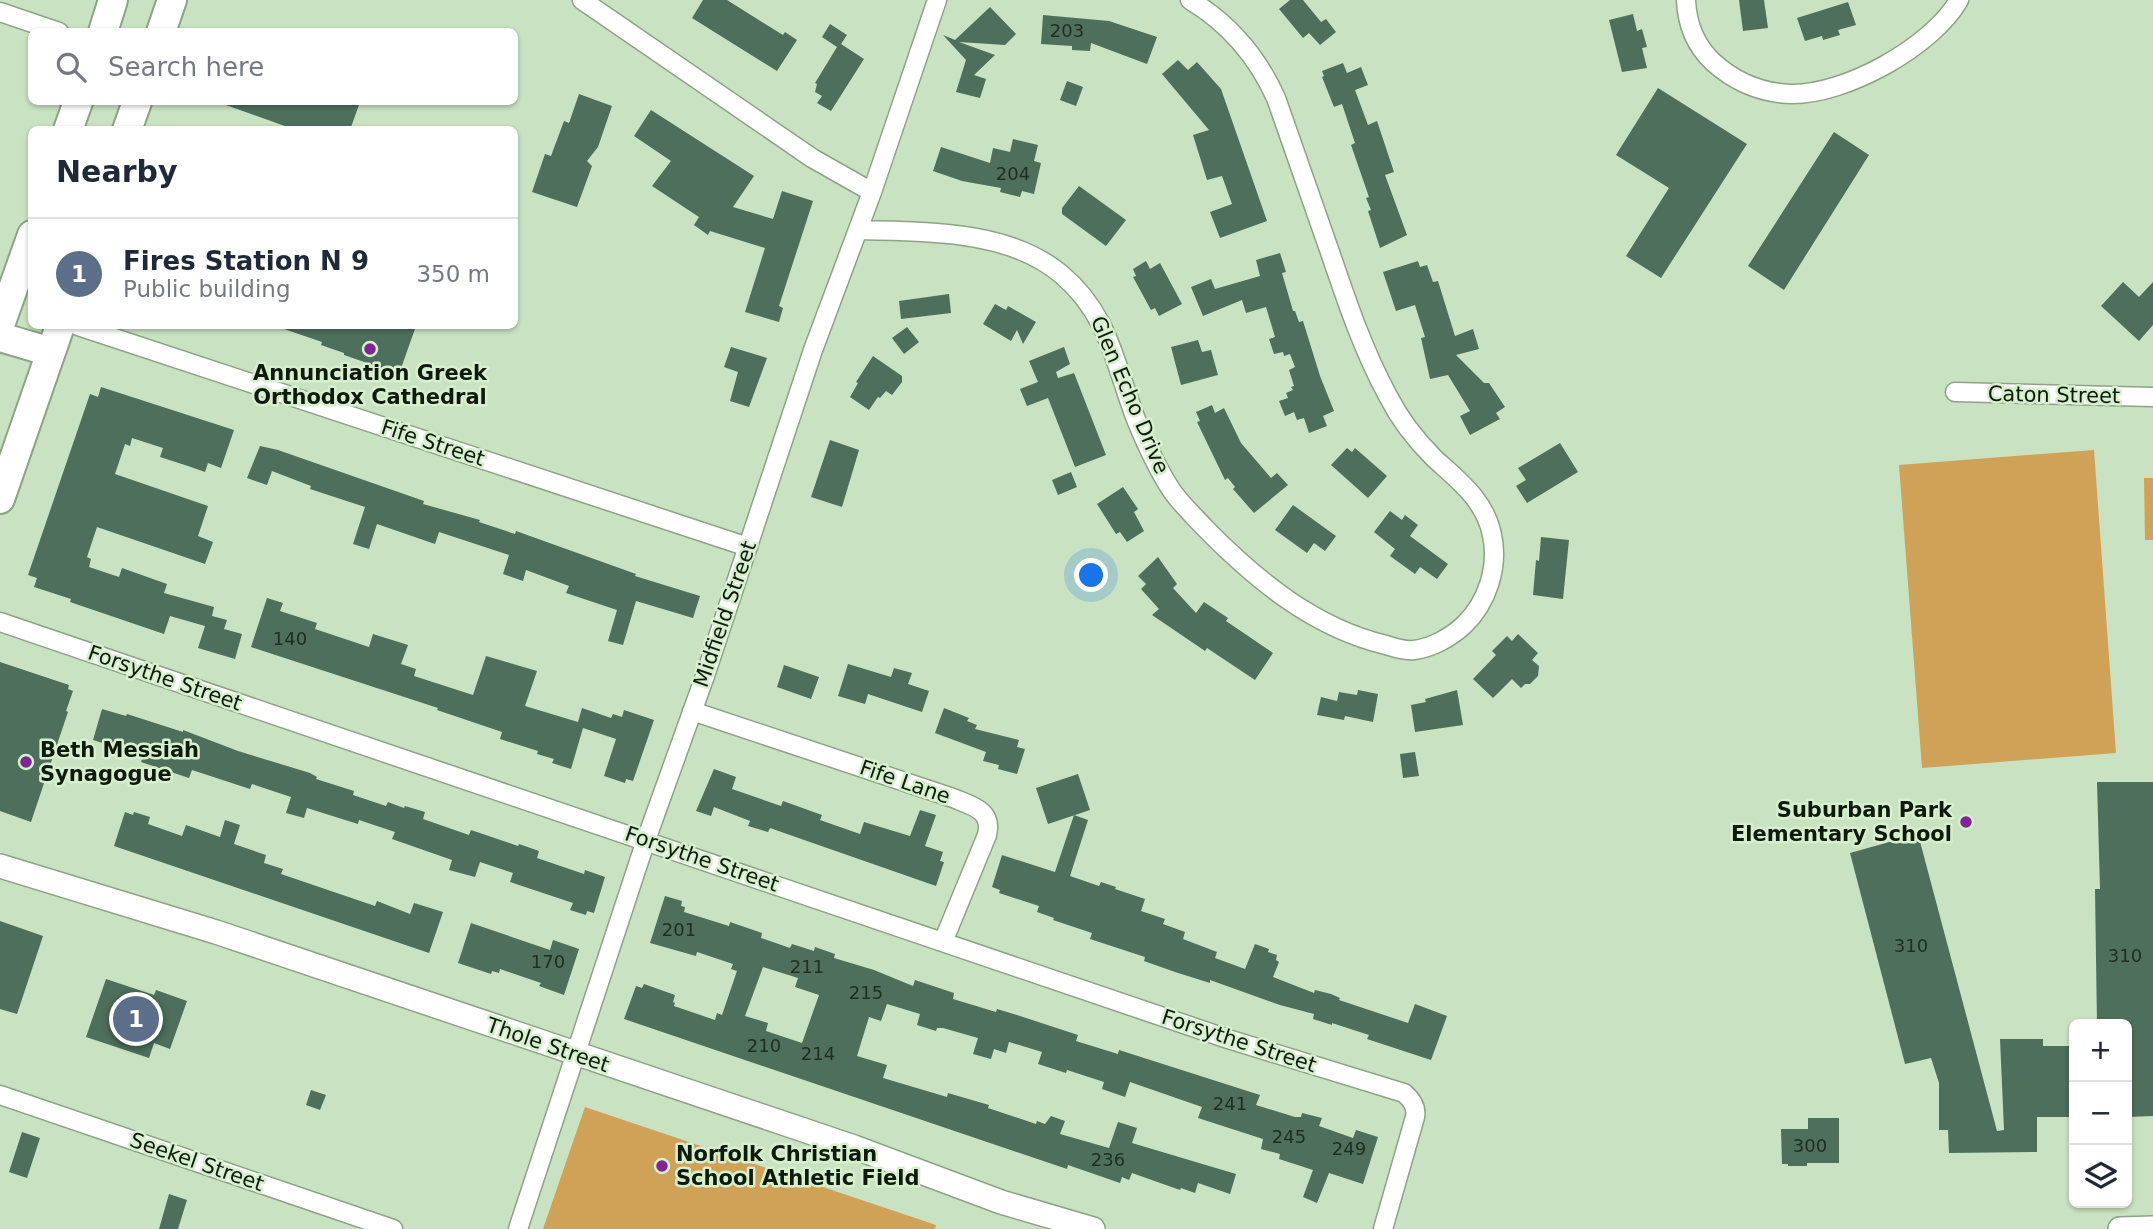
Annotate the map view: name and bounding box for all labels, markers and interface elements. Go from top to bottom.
house number: 203 [1050,20,1084,41]
search box [28,28,518,105]
icon: search [52,48,90,86]
text: Search here [108,52,264,82]
text: Nearby [56,154,178,189]
house number: 204 [996,163,1030,184]
text: Fires Station N 9 [123,246,369,276]
text: 1 [71,261,87,287]
text: 350 m [416,261,490,287]
text: Public building [123,276,291,302]
street label: Glen Echo Drive [1086,313,1174,477]
marker: Annunciation Greek Orthodox Cathedral [362,341,378,357]
place label: Annunciation Greek Orthodox Cathedral [253,361,488,409]
street label: Caton Street [1988,382,2120,408]
street label: Fife Street [378,415,488,471]
street label: Midfield Street [689,538,761,690]
your location [1074,558,1108,592]
house number: 140 [273,628,307,649]
street label: Forsythe Street [85,640,245,716]
place label: Beth Messiah Synagogue [40,738,199,786]
marker: Beth Messiah Synagogue [18,754,34,770]
street label: Fife Lane [857,755,953,809]
place label: Suburban Park Elementary School [1731,798,1953,846]
marker: Suburban Park Elementary School [1958,814,1974,830]
street label: Forsythe Street [622,821,782,897]
house number: 201 [662,919,696,940]
house number: 310 [1894,935,1928,956]
house number: 310 [2108,945,2142,966]
house number: 170 [531,951,565,972]
house number: 211 [790,956,824,977]
house number: 215 [849,982,883,1003]
pin: 1 [113,993,159,1045]
street label: Forsythe Street [1159,1005,1319,1077]
street label: Thole Street [483,1012,613,1077]
map controls [2069,1019,2132,1208]
button: + [2069,1019,2132,1082]
house number: 210 [747,1035,781,1056]
house number: 214 [801,1043,835,1064]
button: − [2069,1082,2132,1145]
house number: 241 [1213,1093,1247,1114]
house number: 245 [1272,1126,1306,1147]
street label: Seekel Street [127,1128,267,1196]
house number: 300 [1793,1135,1827,1156]
house number: 249 [1332,1138,1366,1159]
place label: Norfolk Christian School Athletic Field [676,1142,920,1190]
button: layers [2069,1145,2132,1208]
house number: 236 [1091,1149,1125,1170]
marker: Norfolk Christian School Athletic Field [654,1158,670,1174]

